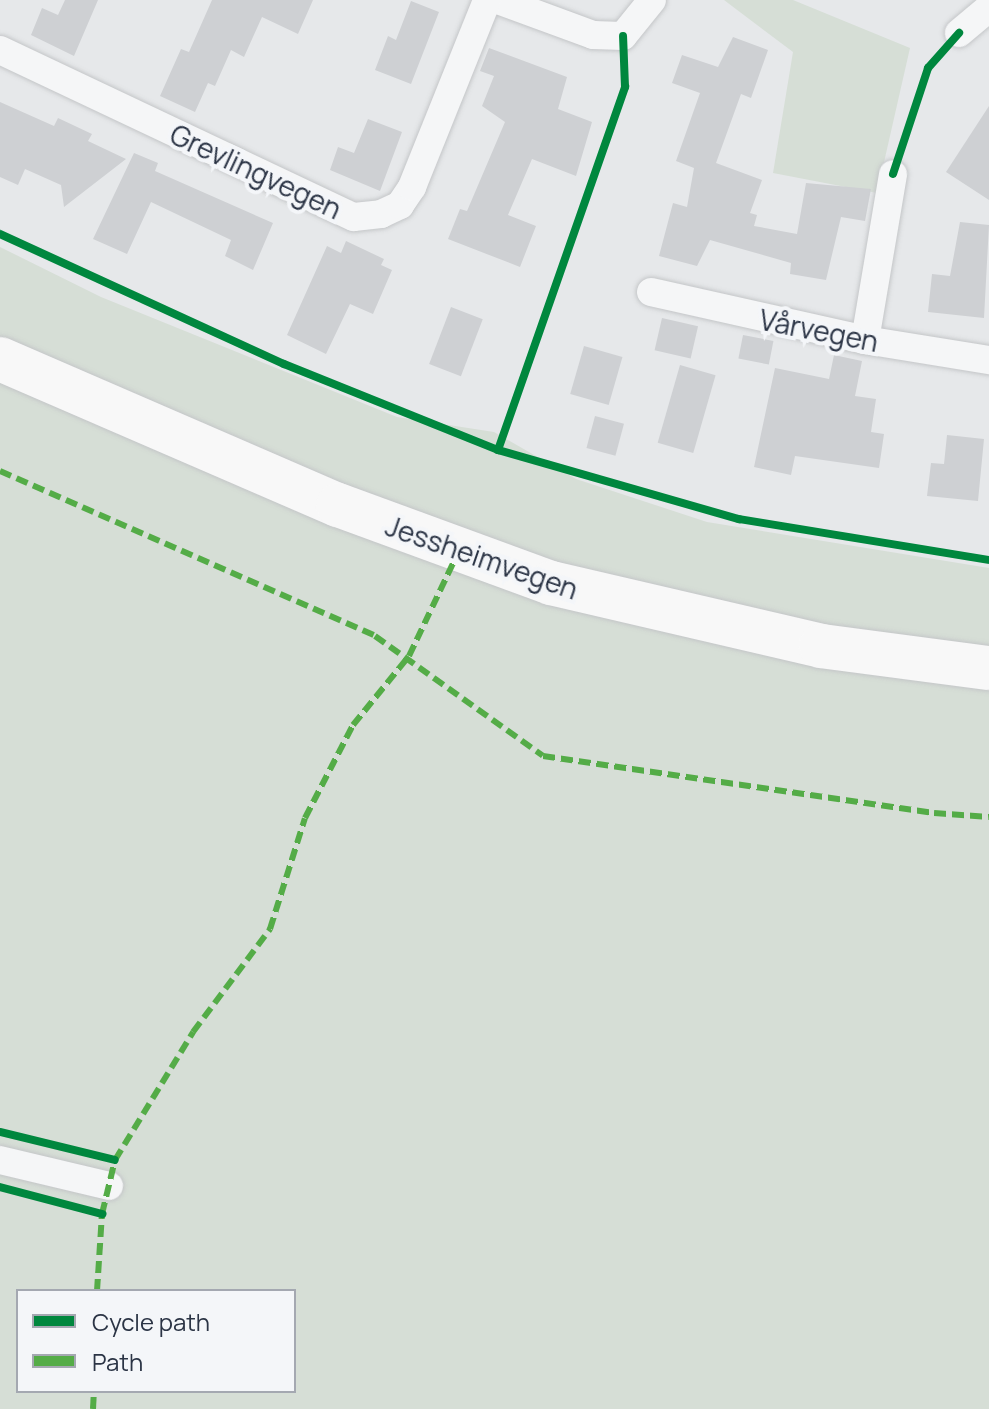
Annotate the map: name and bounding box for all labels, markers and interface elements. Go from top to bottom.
street label: Grevlingvegen [165,117,347,225]
street label: Vårvegen [757,302,881,358]
street label: Jessheimvegen [381,508,583,606]
legend [16,1289,296,1393]
text: Cycle path [92,1305,210,1338]
text: Path [92,1345,143,1378]

